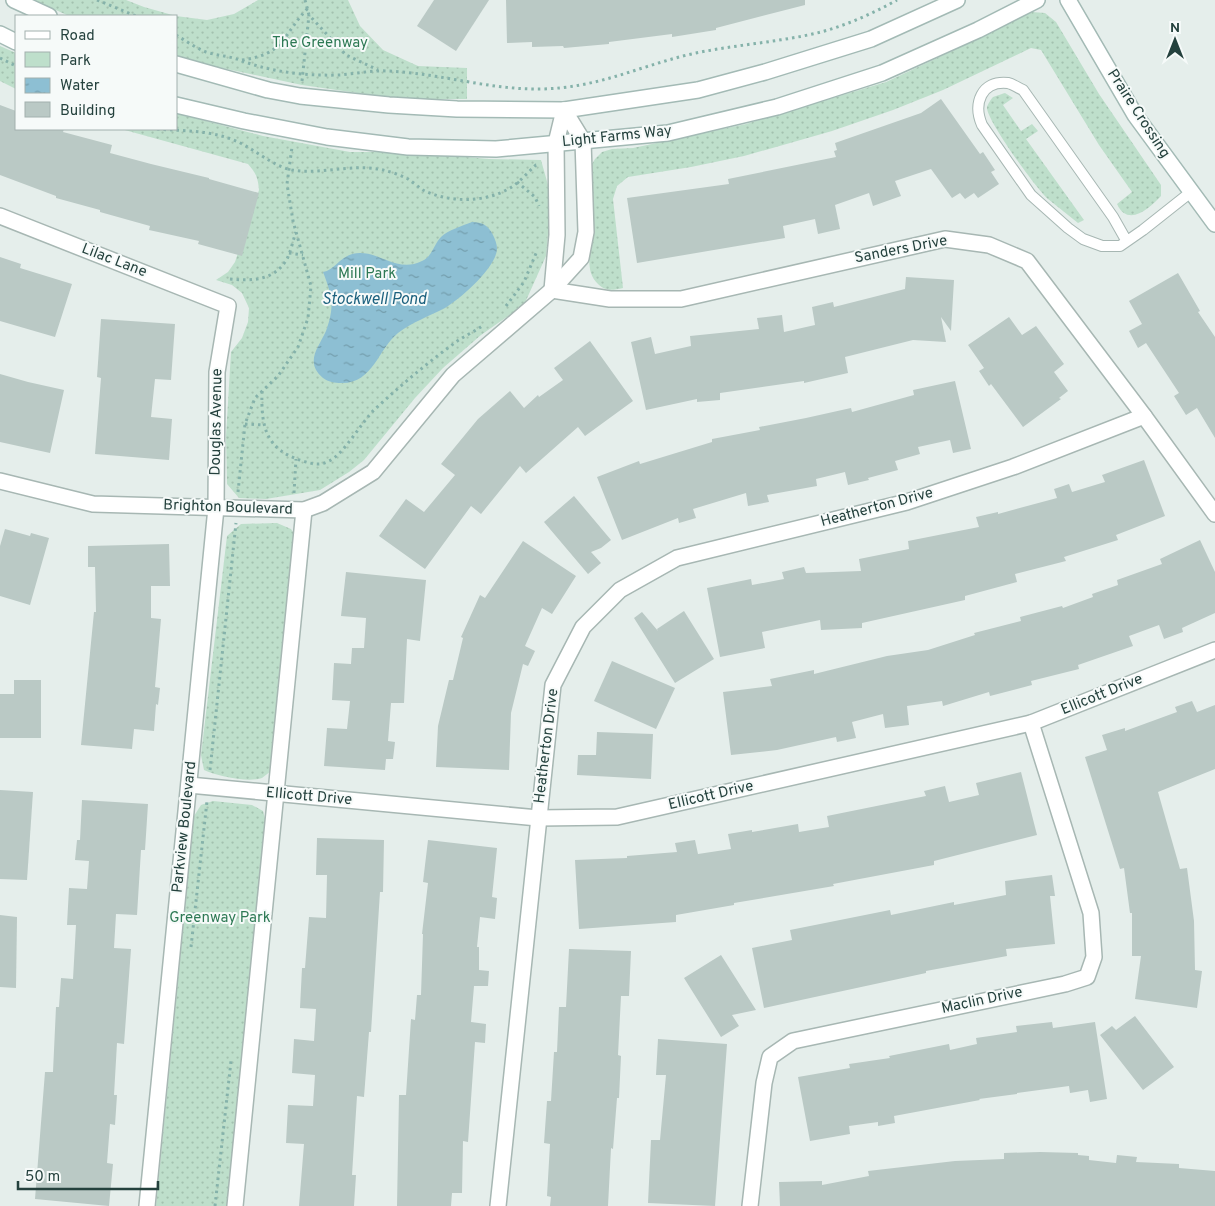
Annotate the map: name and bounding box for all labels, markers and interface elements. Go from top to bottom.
legend [15,15,178,130]
north arrow [1150,15,1200,65]
text: N [1170,20,1180,37]
text: Road [60,27,95,46]
park label: The Greenway [272,34,368,53]
text: Park [60,52,91,71]
street label: Praire Crossing [1102,66,1174,162]
text: Water [60,77,100,96]
text: Building [60,102,115,121]
street label: Light Farms Way [561,122,673,152]
street label: Sanders Drive [853,232,949,268]
street label: Lilac Lane [79,240,149,282]
park label: Mill Park [338,265,396,284]
water label: Stockwell Pond [322,290,428,310]
street label: Douglas Avenue [207,368,227,476]
street label: Heatherton Drive [819,484,935,532]
street label: Brighton Boulevard [163,496,293,520]
street label: Ellicott Drive [1058,670,1146,720]
street label: Heatherton Drive [531,687,563,805]
street label: Parkview Boulevard [169,760,201,894]
street label: Ellicott Drive [667,777,755,815]
street label: Ellicott Drive [265,784,353,810]
park label: Greenway Park [169,909,271,928]
street label: Maclin Drive [940,983,1024,1019]
scale bar [18,1158,158,1190]
text: 50 m [25,1168,60,1187]

